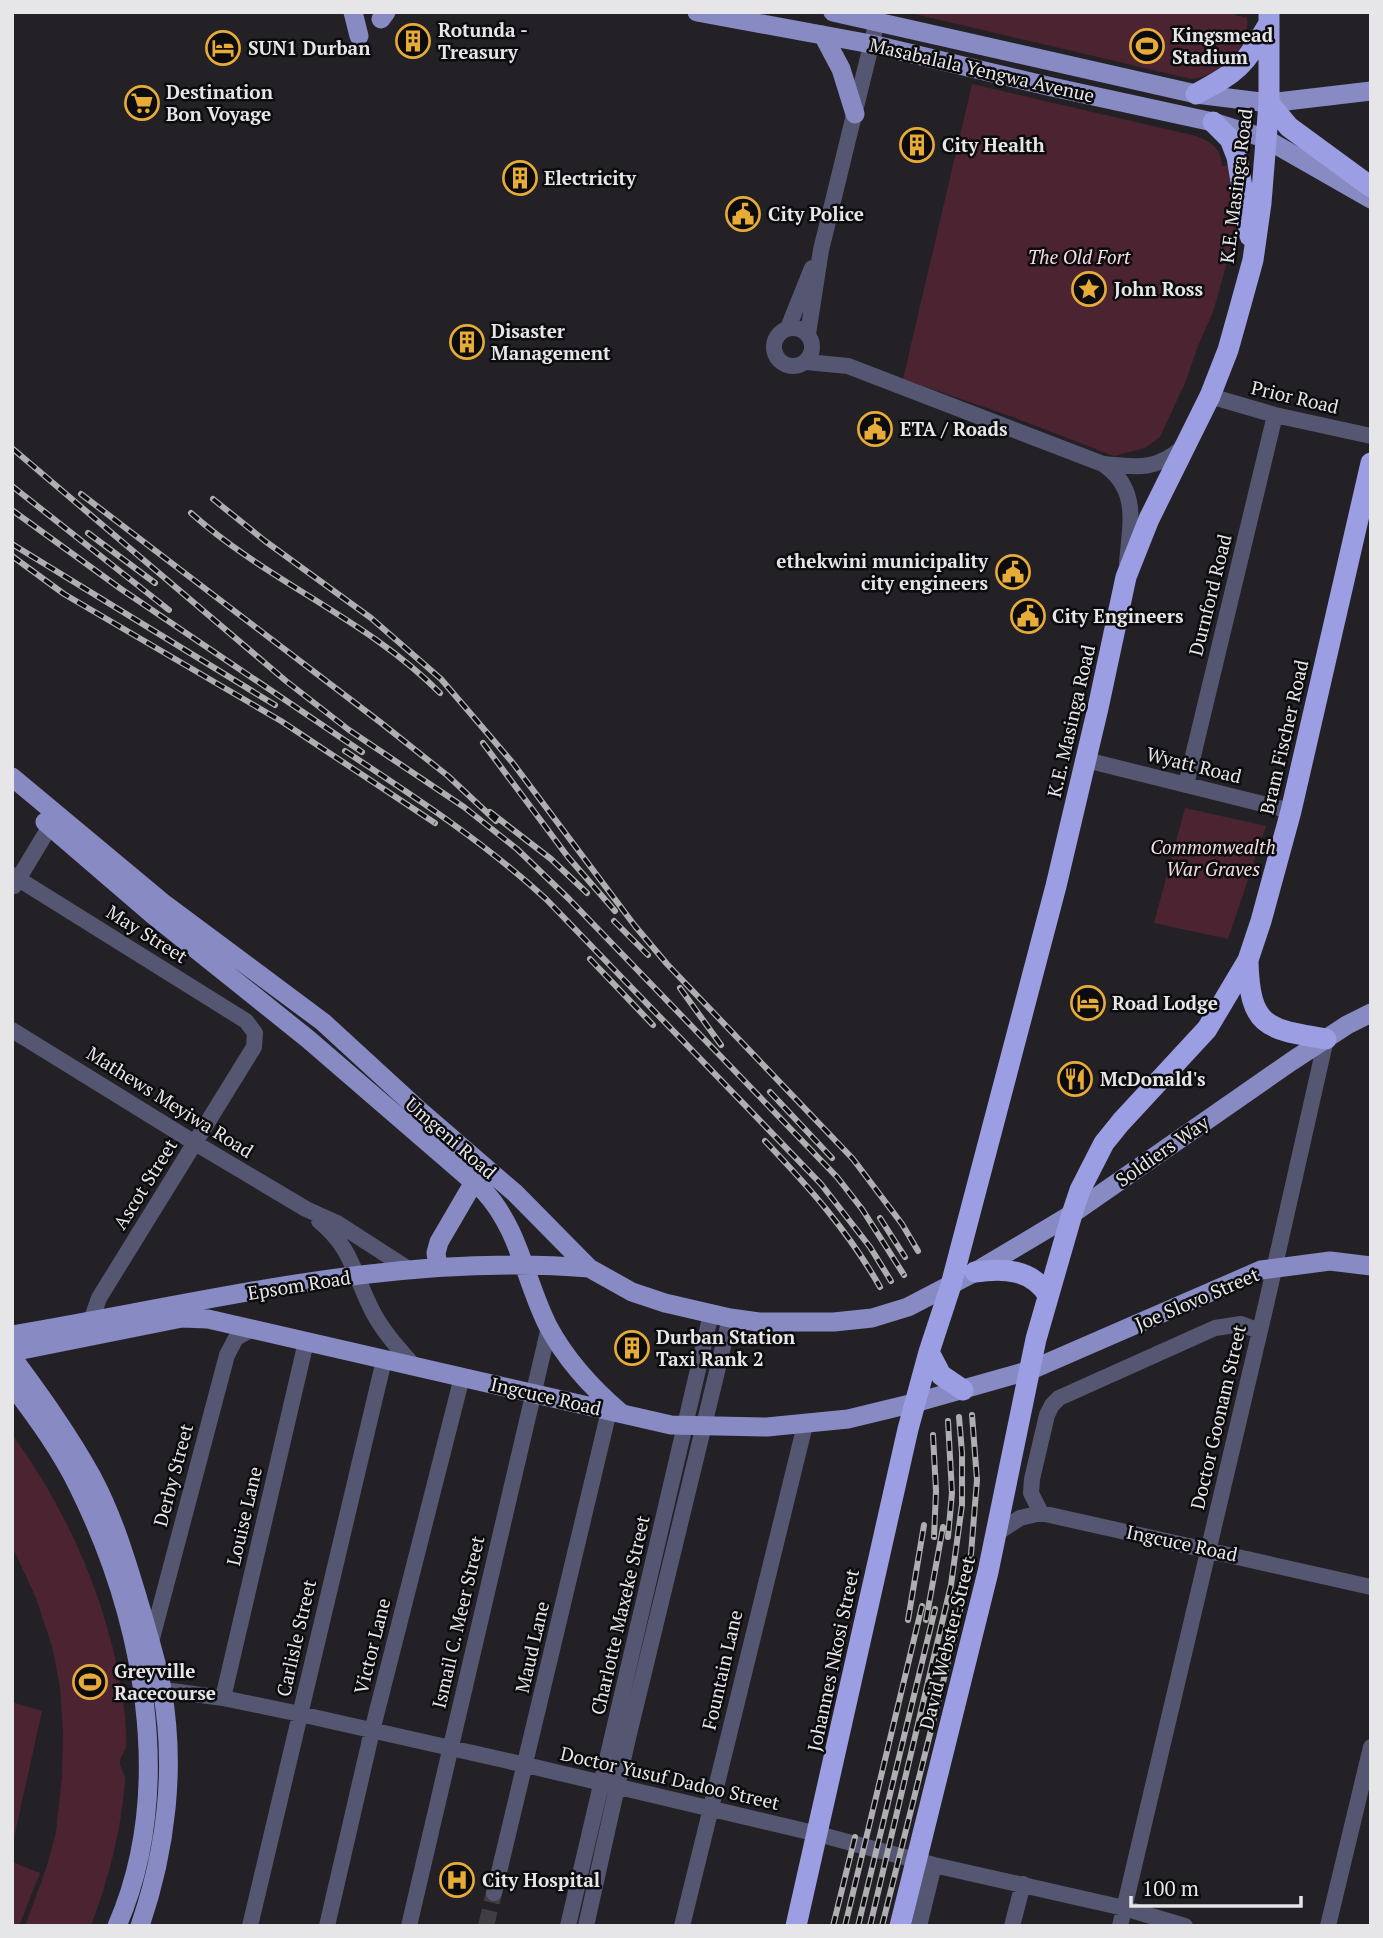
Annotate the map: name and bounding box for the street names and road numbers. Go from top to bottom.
street label: Masabalala Yengwa Avenue [867,31,1097,108]
street label: K.E. Masinga Road [1214,107,1257,265]
street label: Prior Road [1249,374,1342,419]
street label: Durnford Road [1182,531,1237,658]
street label: K.E. Masinga Road [1041,642,1100,800]
street label: Bram Fischer Road [1254,657,1314,817]
street label: Wyatt Road [1144,741,1245,788]
street label: May Street [102,899,192,968]
street label: Mathews Meyiwa Road [82,1040,259,1163]
street label: Umgeni Road [401,1091,502,1184]
street label: Soldiers Way [1110,1109,1213,1192]
street label: Ascot Street [107,1134,182,1234]
street label: Joe Slovo Street [1131,1261,1263,1336]
street label: Epsom Road [246,1264,353,1305]
street label: Doctor Goonam Street [1184,1322,1251,1512]
street label: Ingcuce Road [488,1371,604,1420]
street label: Derby Street [147,1421,198,1529]
street label: Louise Lane [220,1464,267,1568]
street label: Charlotte Maxeke Street [584,1513,655,1717]
street label: Ingcuce Road [1124,1519,1240,1567]
street label: Ismail C. Meer Street [425,1533,490,1711]
street label: David Webster Street [913,1554,980,1732]
street label: Johannes Nkosi Street [801,1566,864,1753]
street label: Carlisle Street [270,1577,321,1699]
street label: Victor Lane [348,1595,395,1696]
street label: Maud Lane [509,1599,554,1695]
street label: Fountain Lane [696,1608,747,1732]
street label: Doctor Yusuf Dadoo Street [558,1740,782,1815]

